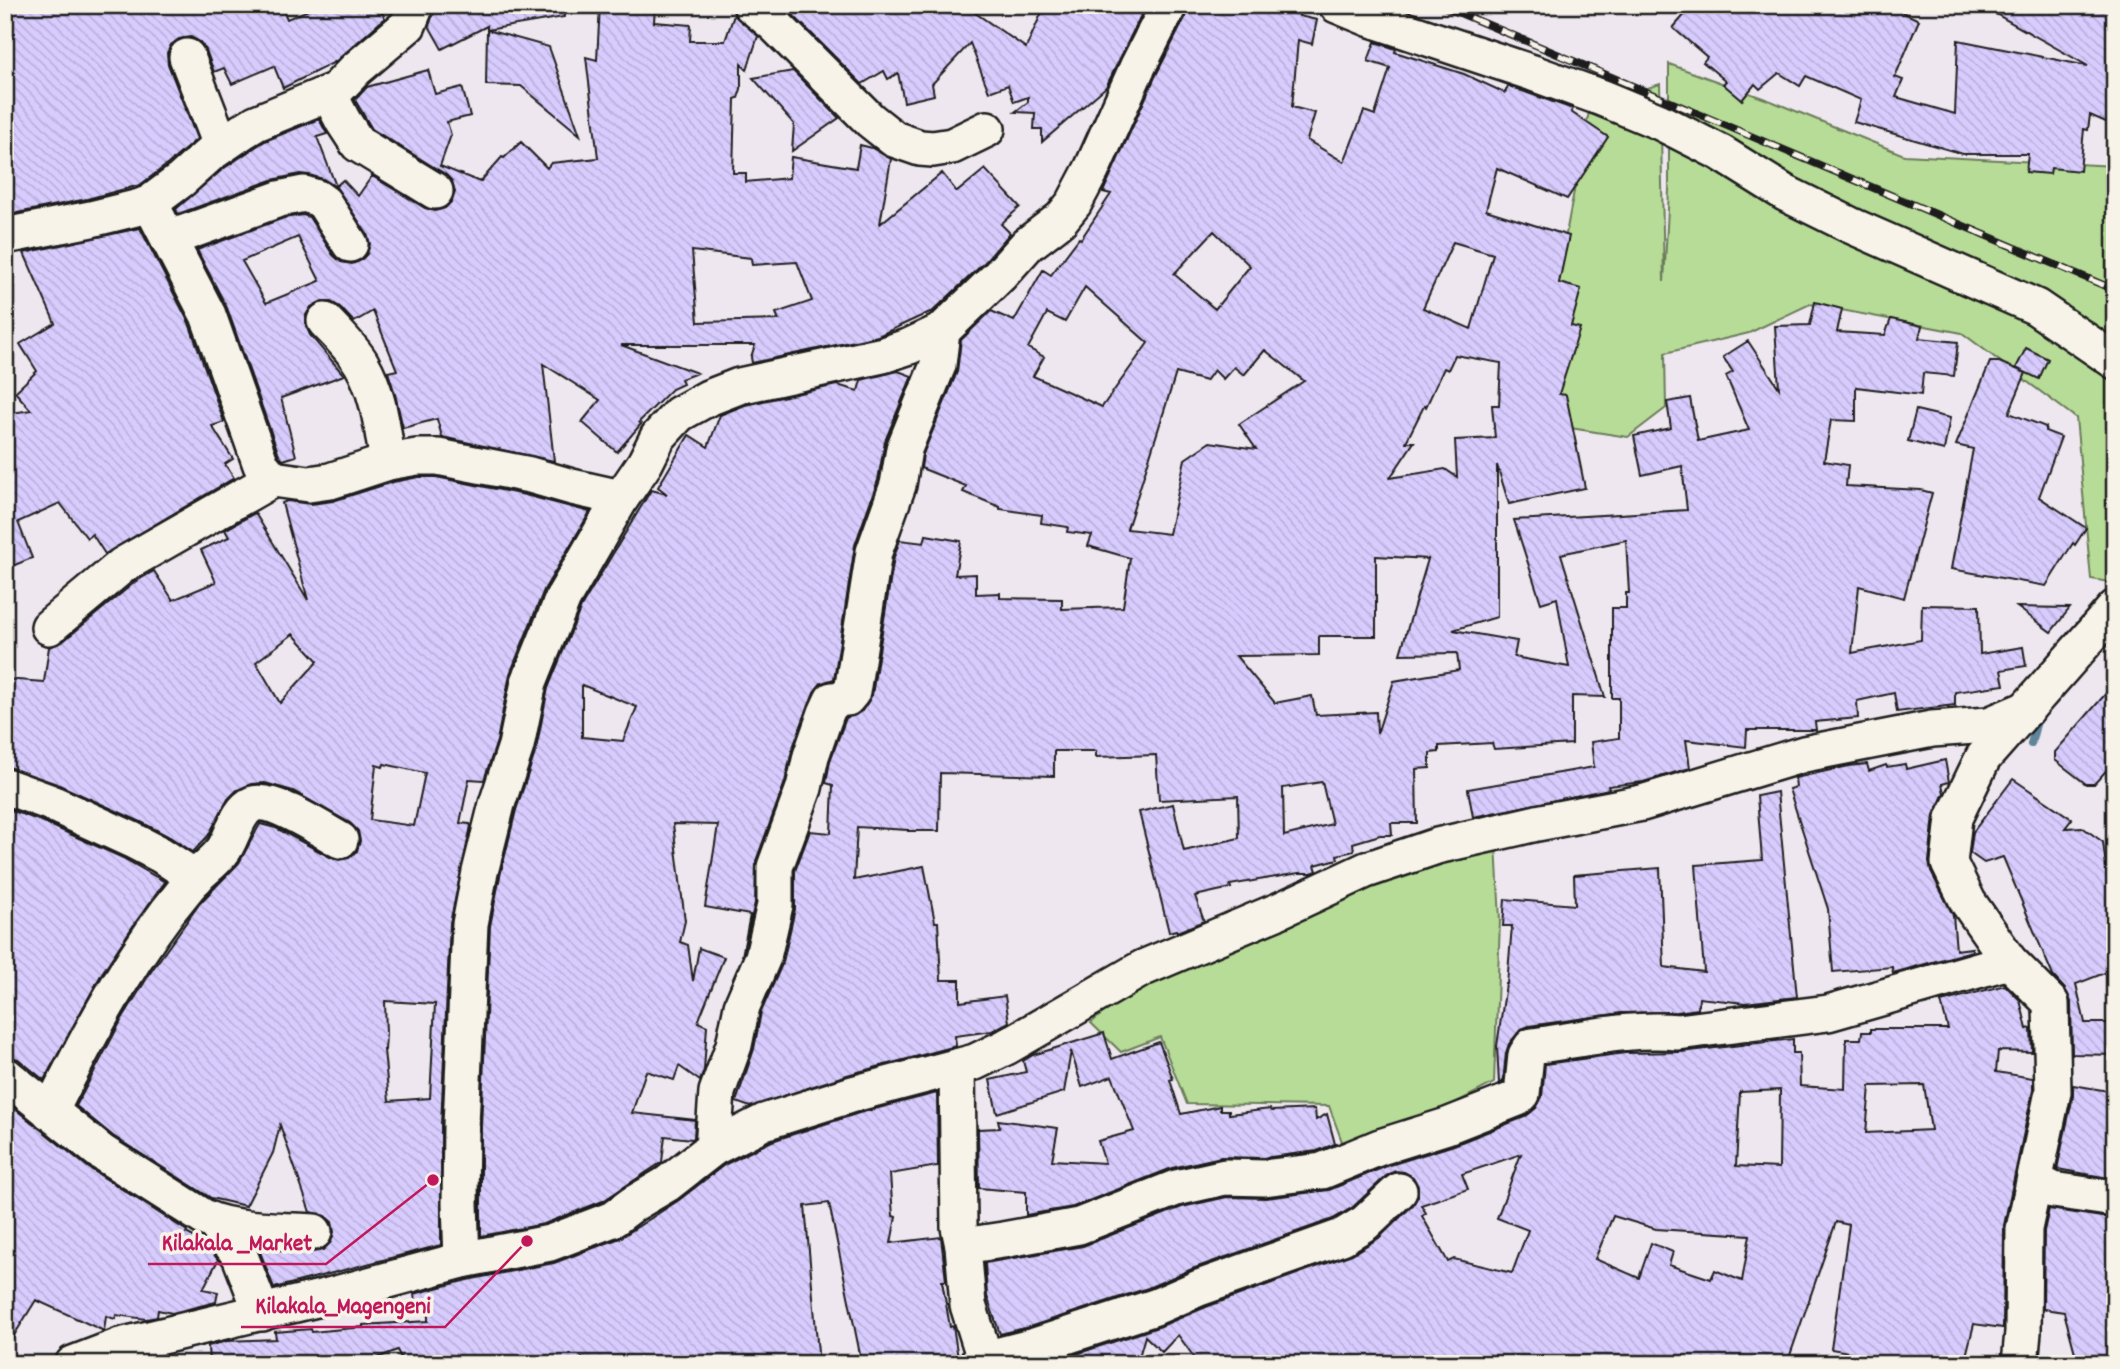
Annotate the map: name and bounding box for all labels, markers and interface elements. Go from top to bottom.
callout: Kilakala _Market [148,1219,326,1264]
text: Kilakala _Market [162,1228,312,1262]
callout: Kilakala_Magengeni [241,1282,445,1327]
text: Kilakala_Magengeni [255,1291,431,1325]

